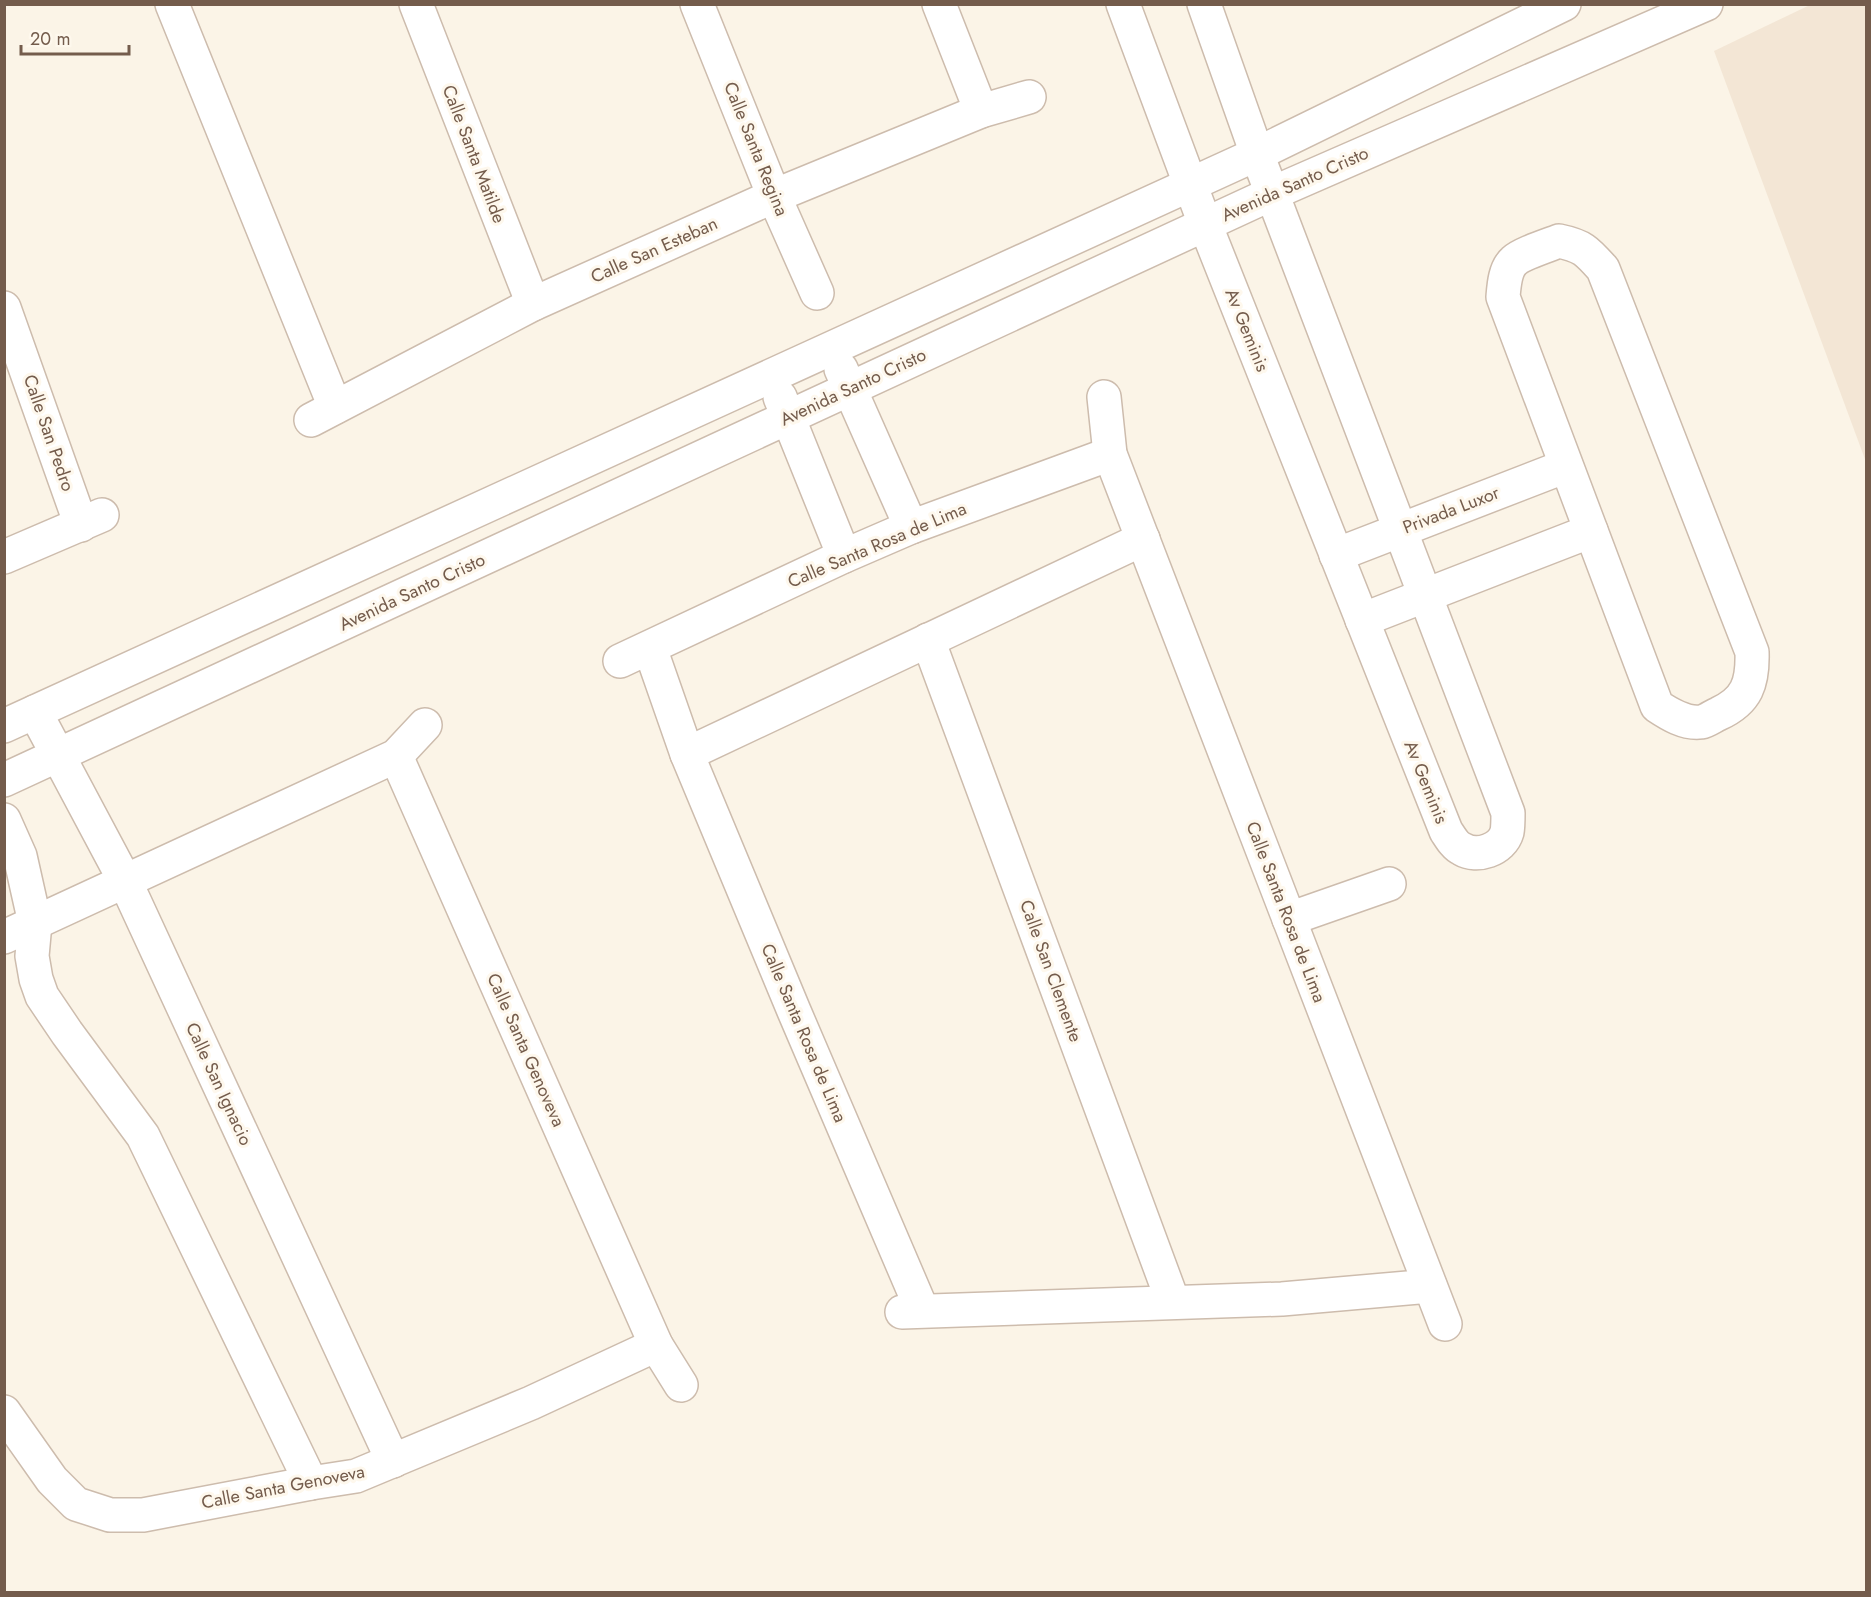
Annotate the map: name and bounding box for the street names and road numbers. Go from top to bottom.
street label: Calle Santa Regina [717,78,795,220]
street label: Calle Santa Matilde [436,81,512,227]
street label: Avenida Santo Cristo [1217,140,1373,228]
street label: Calle San Esteban [586,210,722,290]
street label: Av Geminis [1219,285,1275,375]
street label: Avenida Santo Cristo [776,342,930,432]
street label: Calle San Pedro [17,371,81,495]
street label: Privada Luxor [1399,479,1504,540]
street label: Calle Santa Rosa de Lima [784,496,970,594]
street label: Avenida Santo Cristo [335,547,489,637]
street label: Av Geminis [1398,737,1454,827]
street label: Calle Santa Rosa de Lima [1239,818,1333,1006]
street label: Calle San Clemente [1013,896,1089,1046]
street label: Calle Santa Rosa de Lima [755,940,853,1126]
street label: Calle Santa Genoveva [480,969,572,1131]
street label: Calle San Ignacio [179,1018,259,1150]
street label: Calle Santa Genoveva [199,1458,367,1516]

